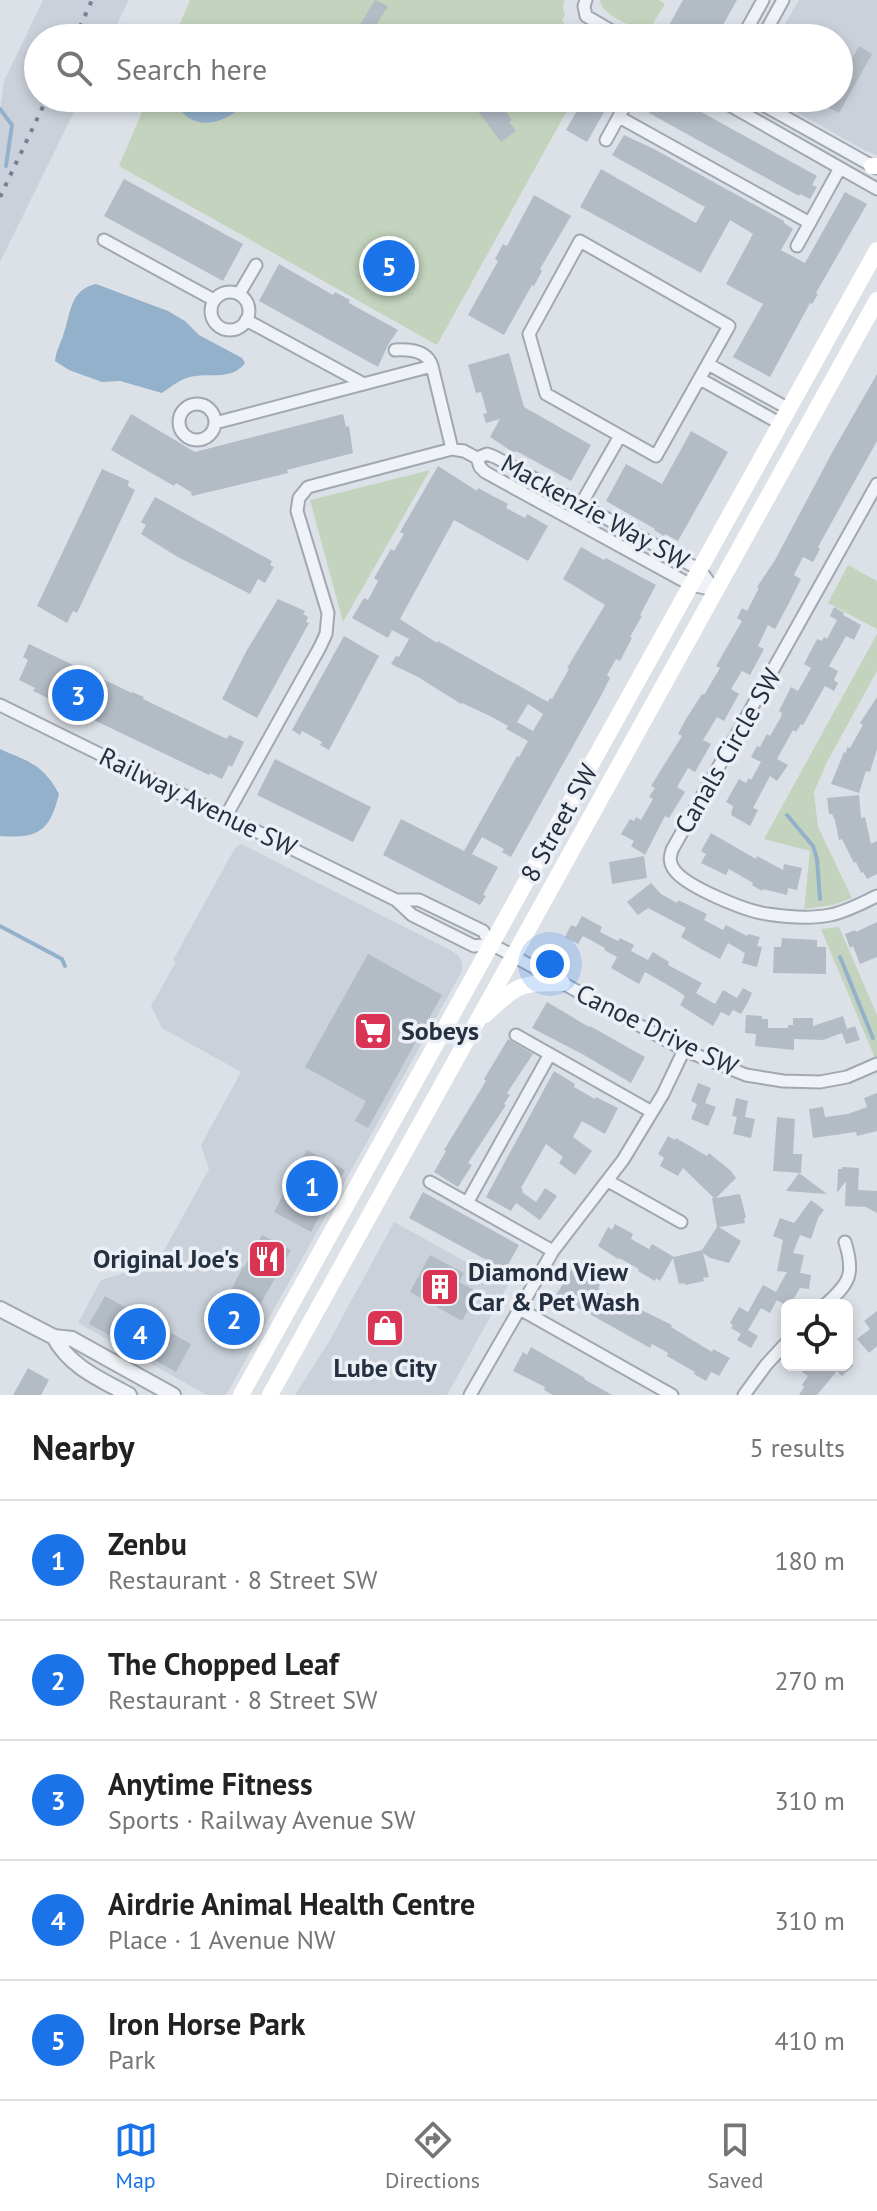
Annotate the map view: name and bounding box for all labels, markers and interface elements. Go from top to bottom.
search box [24,24,853,112]
icon: search [52,46,96,90]
text: Search here [116,49,267,88]
pin: 5 [363,236,415,296]
street label: Mackenzie Way SW [495,446,695,577]
street label: Canals Circle SW [667,662,788,839]
pin: 3 [52,665,104,725]
street label: Railway Avenue SW [94,739,303,864]
street label: 8 Street SW [513,758,605,888]
your location [530,944,570,984]
street label: Canoe Drive SW [571,976,744,1083]
supermarket icon: Sobeys [352,1010,394,1052]
place label: Sobeys [401,1014,479,1047]
pin: 1 [286,1156,338,1216]
restaurant icon: Original Joe's [246,1238,288,1280]
place label: Original Joe's [93,1242,239,1275]
place label: Diamond View Car & Pet Wash [468,1255,640,1318]
building icon: Diamond View Car & Pet Wash [419,1266,461,1308]
pin: 2 [208,1289,260,1349]
map controls [781,1299,853,1371]
button: locate [781,1299,853,1371]
pin: 4 [114,1304,166,1364]
shop icon: Lube City [364,1307,406,1349]
place label: Lube City [333,1351,437,1384]
text: Nearby [32,1425,134,1469]
text: 5 results [750,1431,845,1464]
text: Zenbu [108,1524,187,1563]
text: 1 [51,1544,65,1577]
text: 180 m [774,1544,845,1577]
text: Restaurant · 8 Street SW [108,1563,378,1596]
text: The Chopped Leaf [108,1644,339,1683]
text: 2 [51,1664,65,1697]
text: 270 m [774,1664,845,1697]
text: Restaurant · 8 Street SW [108,1683,378,1716]
text: Anytime Fitness [108,1764,313,1803]
text: 3 [51,1784,65,1817]
text: 310 m [774,1784,845,1817]
text: Sports · Railway Avenue SW [108,1803,415,1836]
text: Airdrie Animal Health Centre [108,1884,475,1923]
text: 4 [51,1904,65,1937]
text: 310 m [774,1904,845,1937]
text: Place · 1 Avenue NW [108,1923,336,1956]
text: Iron Horse Park [108,2004,305,2043]
text: 5 [51,2024,65,2057]
text: 410 m [774,2024,845,2057]
text: Park [108,2043,156,2076]
tab: Map [114,2118,158,2194]
tab: Directions [385,2118,480,2194]
tab: Saved [707,2118,763,2194]

